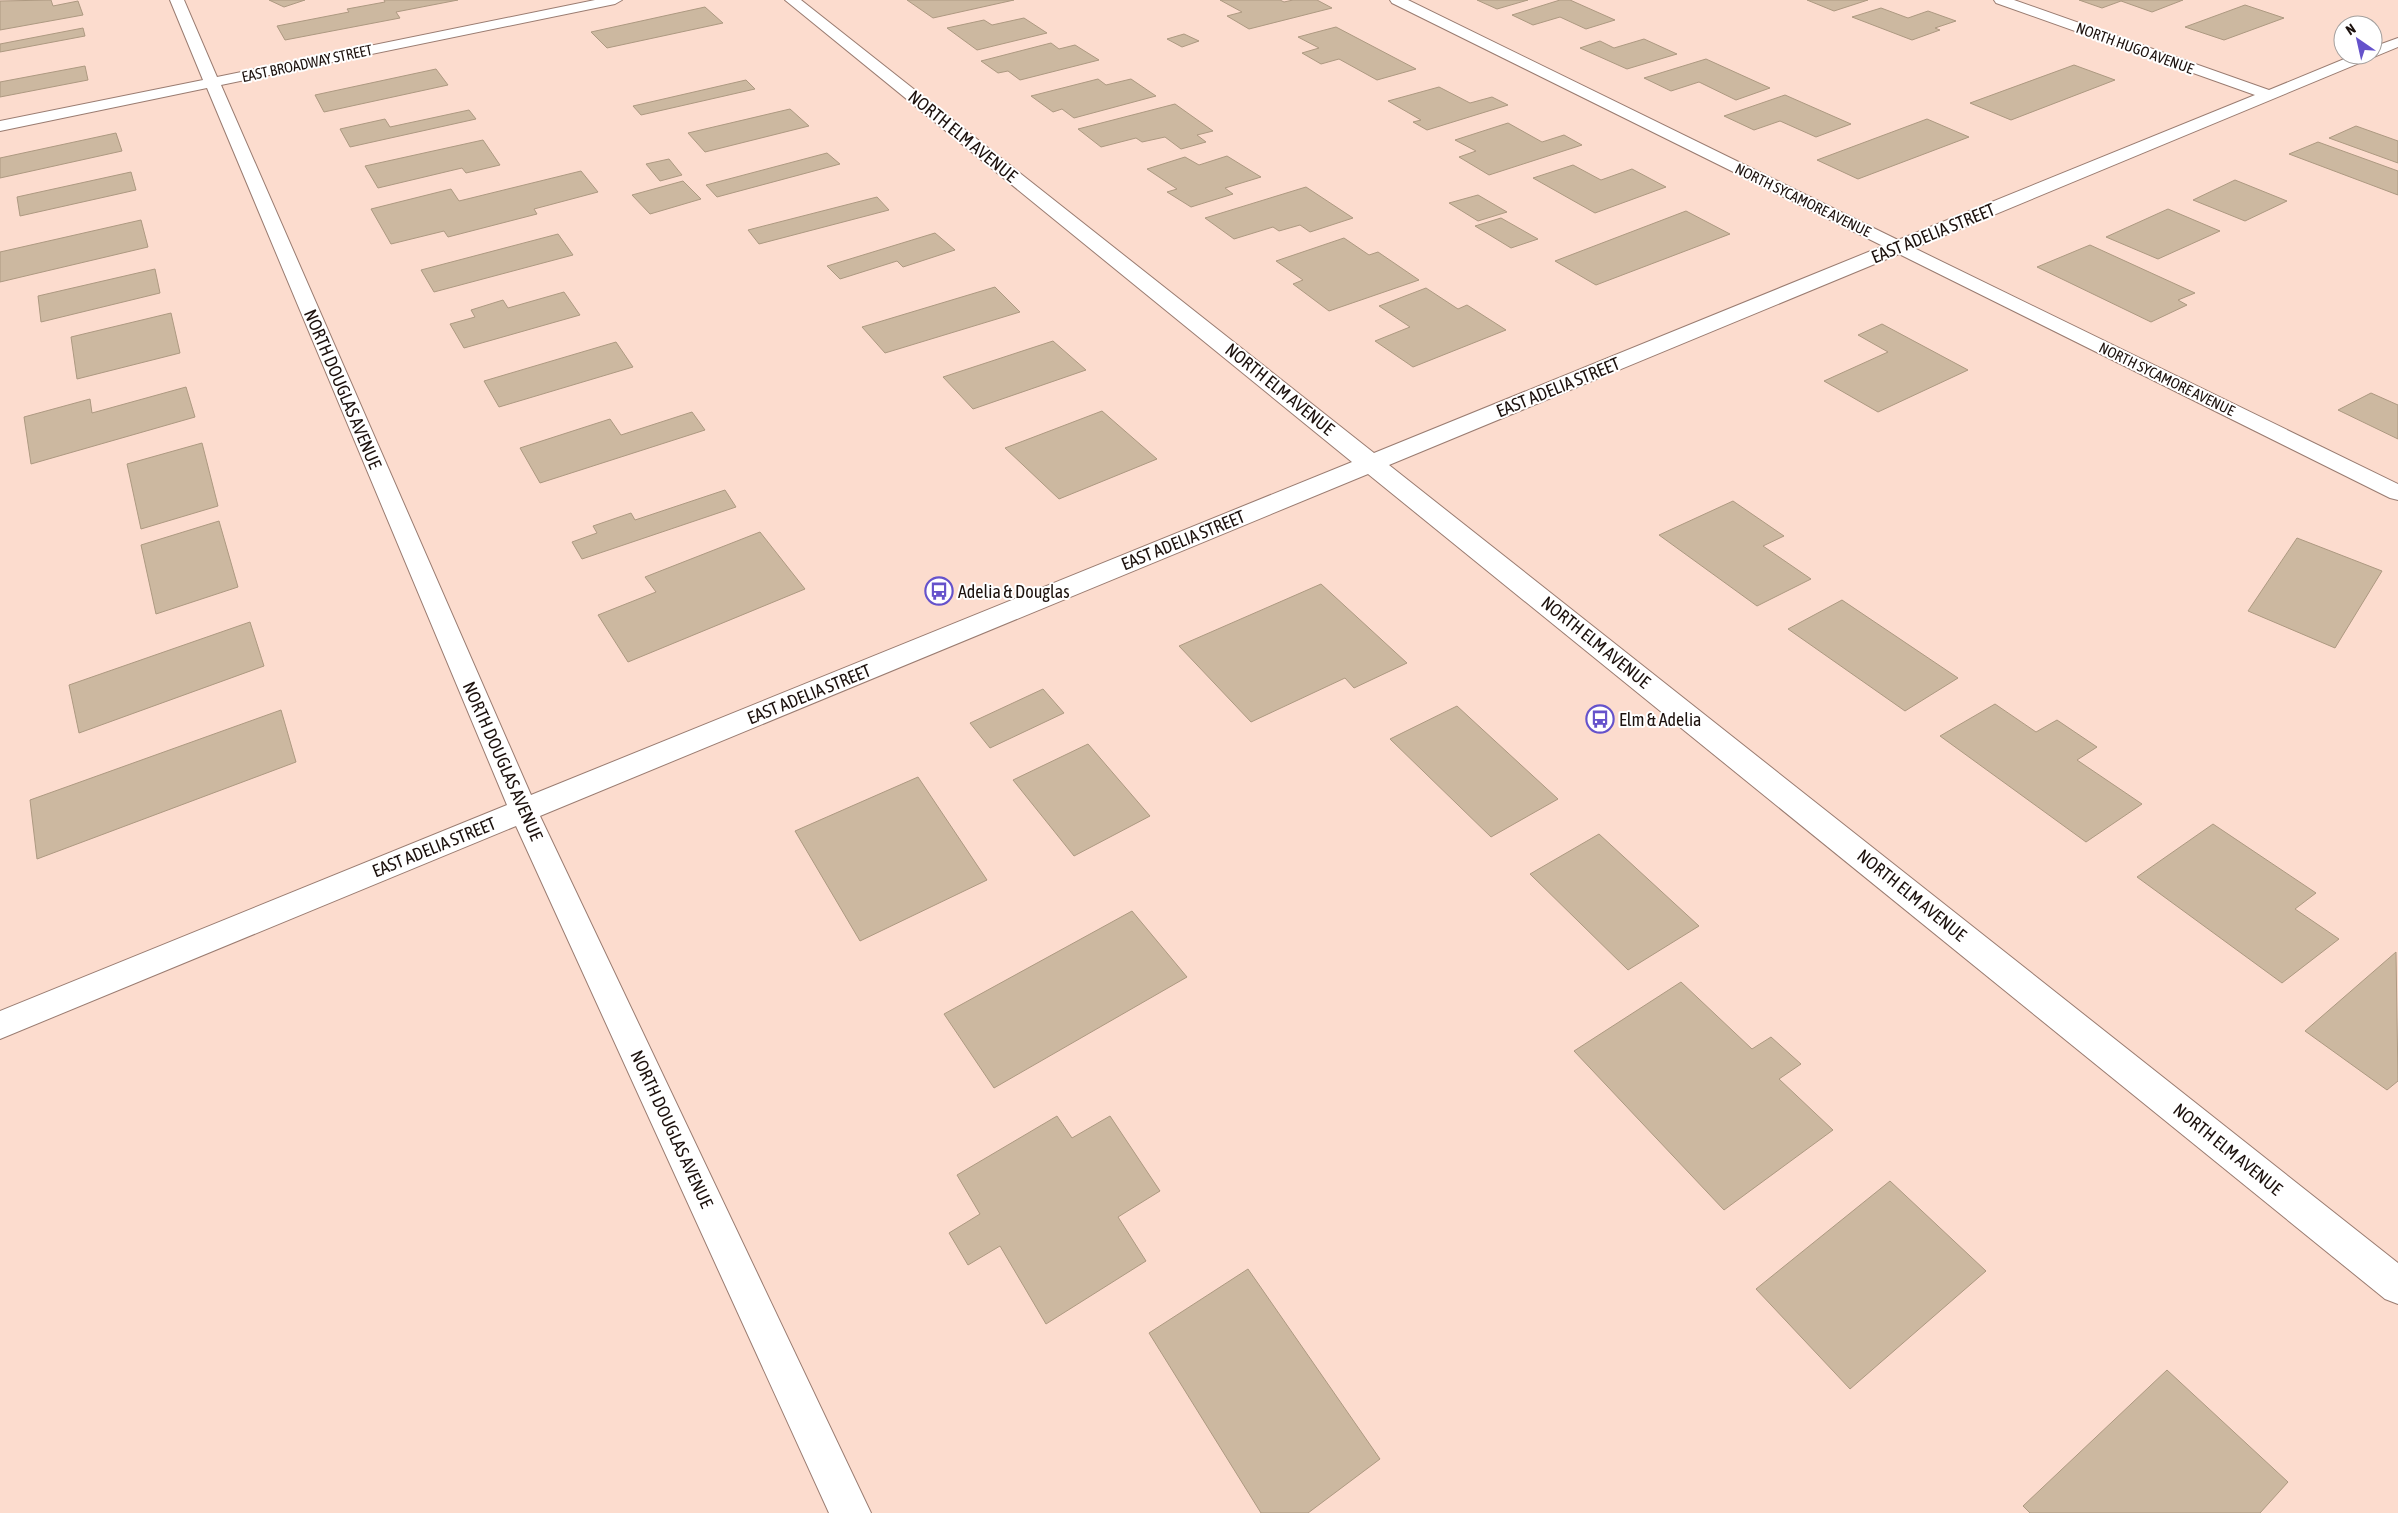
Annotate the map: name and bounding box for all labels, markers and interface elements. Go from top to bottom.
north arrow [2333,15,2383,65]
street label: NORTH HUGO AVENUE [2074,19,2197,77]
text: N [2343,20,2359,38]
street label: EAST BROADWAY STREET [240,41,374,85]
street label: NORTH ELM AVENUE [904,86,1022,187]
street label: NORTH SYCAMORE AVENUE [1732,160,1874,241]
street label: EAST ADELIA STREET [1868,199,1998,267]
street label: NORTH DOUGLAS AVENUE [300,306,386,472]
street label: NORTH ELM AVENUE [1221,339,1339,440]
street label: NORTH SYCAMORE AVENUE [2096,339,2238,420]
street label: EAST ADELIA STREET [1493,353,1623,421]
street label: EAST ADELIA STREET [1118,506,1248,574]
bus stop icon: Adelia & Douglas [924,576,954,606]
place label: Adelia & Douglas [958,581,1070,602]
street label: NORTH ELM AVENUE [1537,592,1655,693]
street label: EAST ADELIA STREET [744,660,874,728]
street label: NORTH DOUGLAS AVENUE [459,678,548,844]
bus stop icon: Elm & Adelia [1585,704,1615,734]
place label: Elm & Adelia [1619,709,1702,730]
street label: EAST ADELIA STREET [369,813,499,881]
street label: NORTH ELM AVENUE [1853,845,1971,946]
street label: NORTH DOUGLAS AVENUE [626,1047,718,1211]
street label: NORTH ELM AVENUE [2169,1099,2287,1200]

